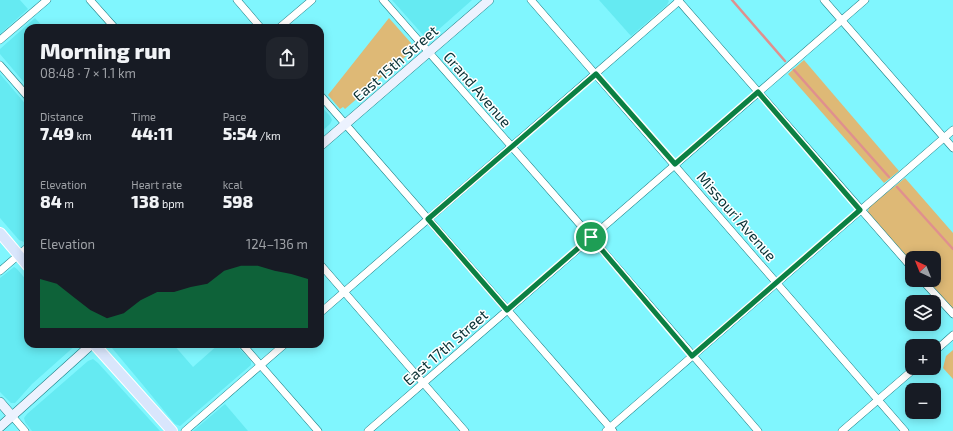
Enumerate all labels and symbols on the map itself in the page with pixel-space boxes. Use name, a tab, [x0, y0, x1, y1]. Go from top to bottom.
street label: East 15th Street	[349, 21, 441, 105]
street label: Grand Avenue	[440, 48, 516, 130]
street label: Missouri Avenue	[693, 168, 781, 264]
pin	[574, 220, 608, 254]
north arrow	[905, 251, 941, 287]
street label: East 17th Street	[399, 305, 491, 389]

